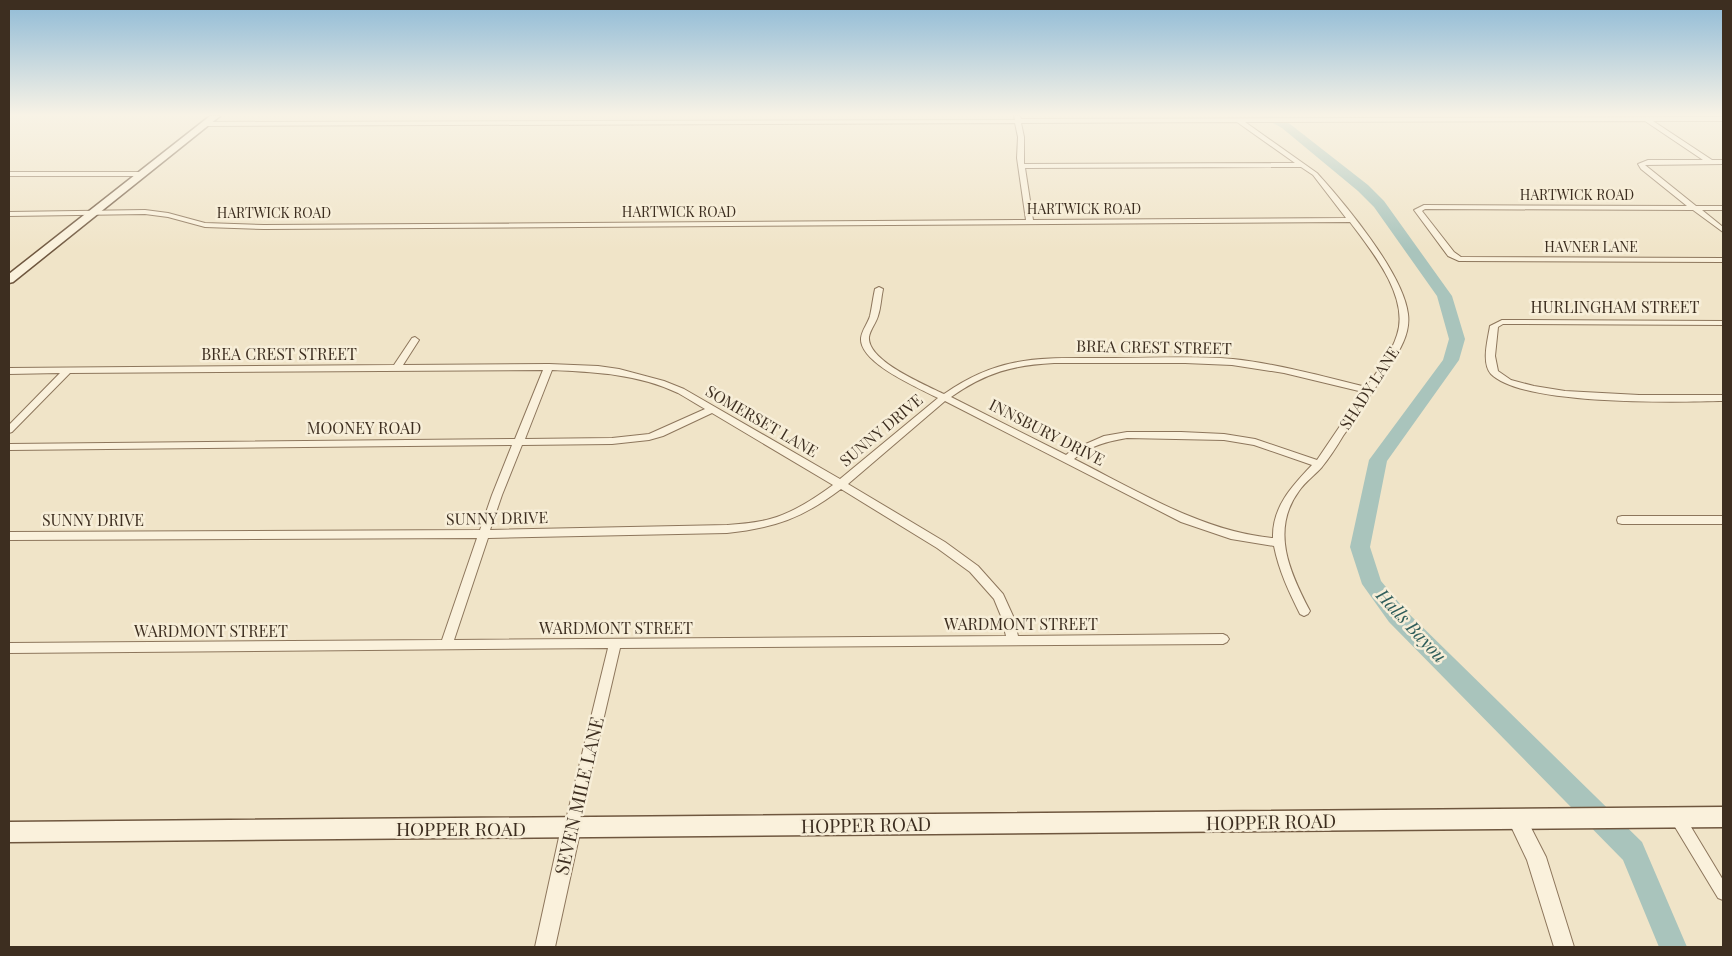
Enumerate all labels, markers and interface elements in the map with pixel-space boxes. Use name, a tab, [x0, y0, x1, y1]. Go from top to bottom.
street label: HARTWICK ROAD	[1520, 185, 1634, 204]
street label: HARTWICK ROAD	[1027, 199, 1141, 218]
street label: HARTWICK ROAD	[622, 202, 736, 221]
street label: HARTWICK ROAD	[217, 203, 331, 222]
street label: HAVNER LANE	[1544, 237, 1638, 256]
street label: HURLINGHAM STREET	[1531, 296, 1699, 317]
street label: BREA CREST STREET	[1076, 335, 1232, 358]
street label: SHADY LANE	[1334, 342, 1403, 433]
street label: BREA CREST STREET	[201, 343, 357, 364]
street label: SOMERSET LANE	[702, 380, 822, 461]
street label: SUNNY DRIVE	[835, 389, 927, 470]
street label: INNSBURY DRIVE	[986, 393, 1109, 470]
street label: MOONEY ROAD	[307, 417, 421, 438]
street label: SUNNY DRIVE	[446, 506, 548, 529]
street label: SUNNY DRIVE	[42, 509, 144, 530]
water label: Halls Bayou	[1371, 583, 1452, 667]
street label: WARDMONT STREET	[943, 613, 1098, 634]
street label: WARDMONT STREET	[538, 617, 693, 638]
street label: WARDMONT STREET	[133, 620, 288, 641]
street label: SEVEN MILE LANE	[547, 714, 609, 877]
street label: HOPPER ROAD	[1206, 807, 1336, 835]
street label: HOPPER ROAD	[801, 810, 931, 838]
street label: HOPPER ROAD	[396, 815, 526, 841]

